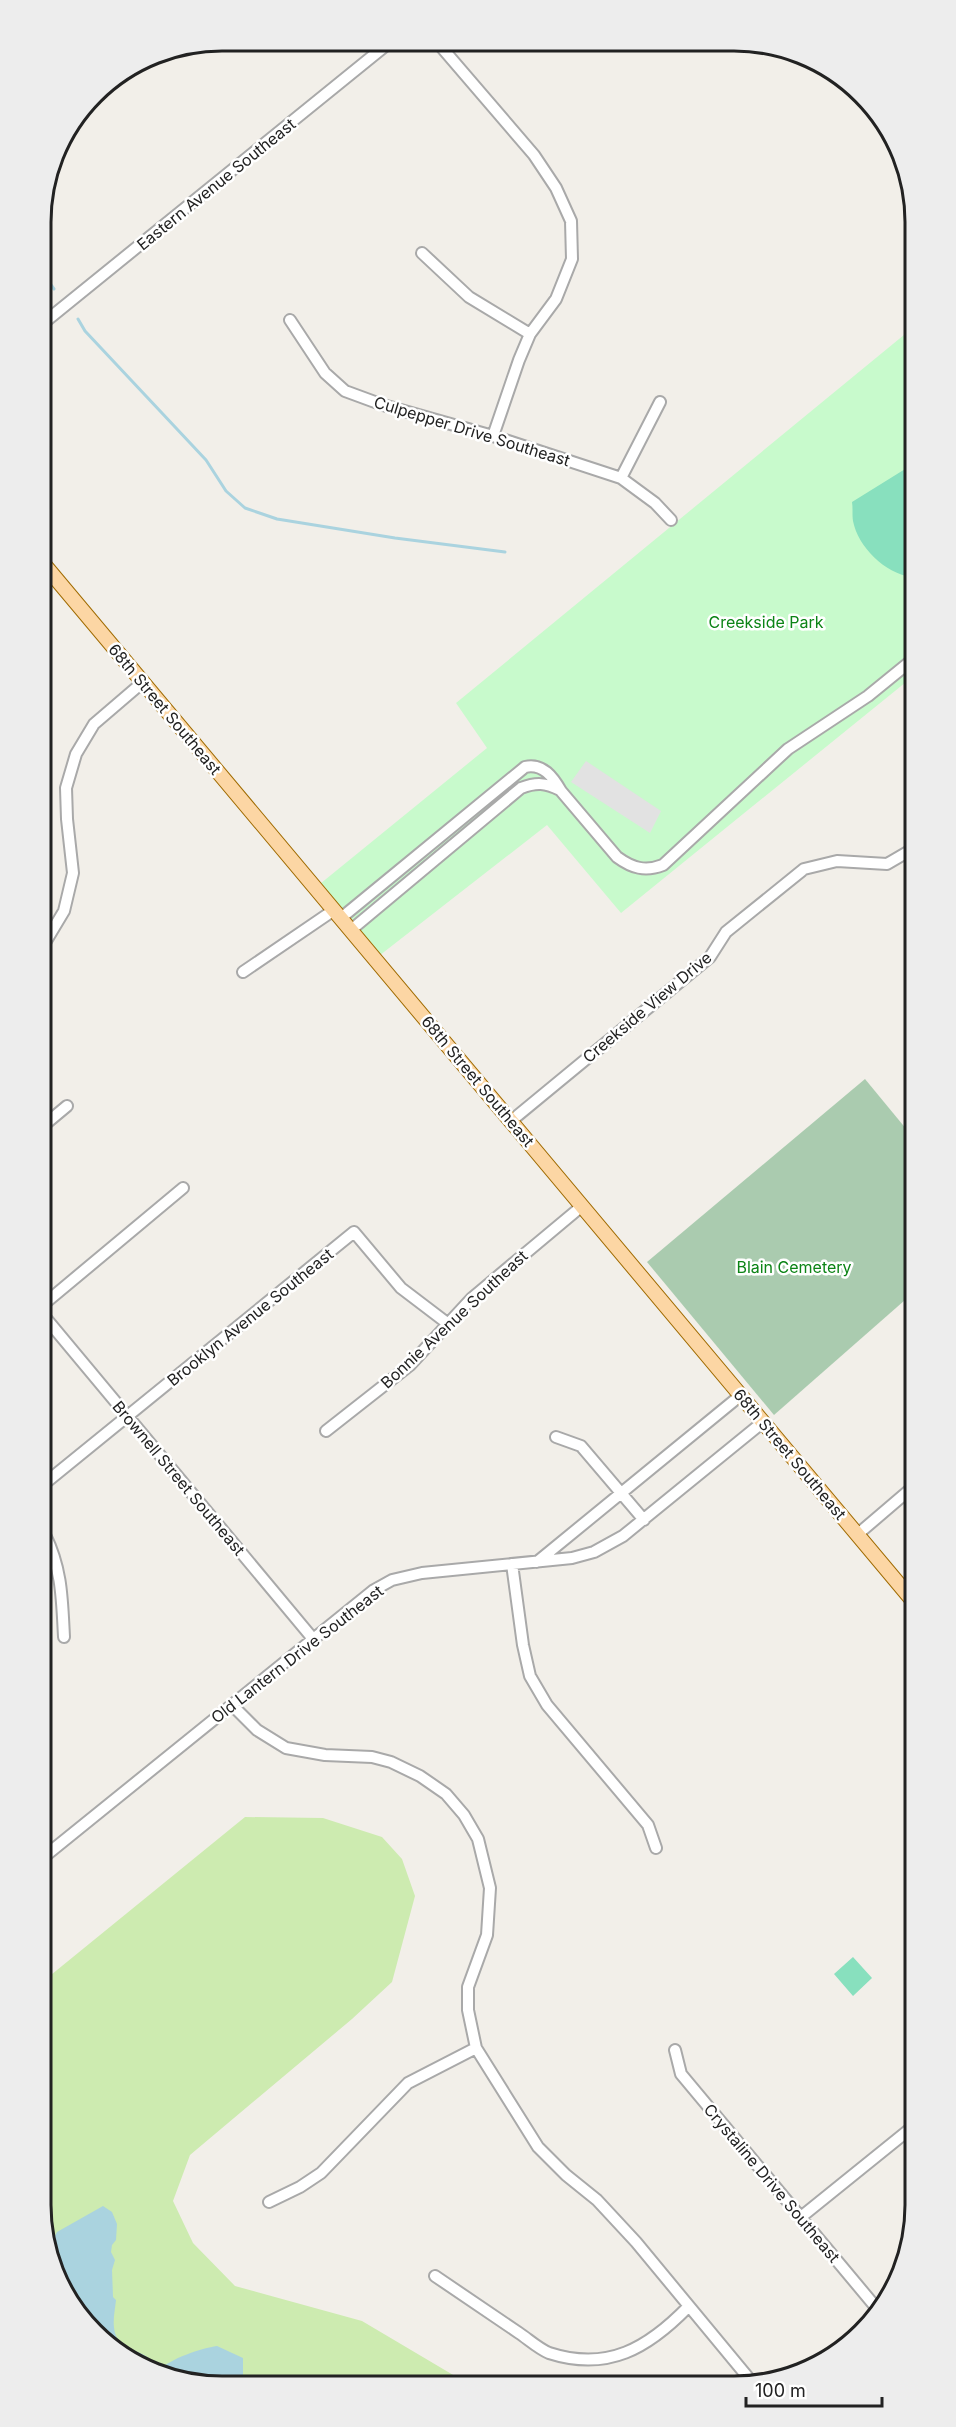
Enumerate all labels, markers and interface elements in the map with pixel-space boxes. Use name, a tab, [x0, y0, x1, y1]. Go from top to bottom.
street label: Eastern Avenue Southeast	[133, 114, 299, 254]
street label: Culpepper Drive Southeast	[372, 392, 572, 470]
park label: Creekside Park	[708, 612, 824, 632]
street label: 68th Street Southeast	[104, 639, 226, 779]
street label: Creekside View Drive	[578, 947, 716, 1067]
street label: 68th Street Southeast	[417, 1011, 539, 1151]
street label: Brooklyn Avenue Southeast	[163, 1244, 337, 1390]
street label: Bonnie Avenue Southeast	[376, 1246, 532, 1392]
park label: Blain Cemetery	[736, 1257, 852, 1277]
street label: 68th Street Southeast	[729, 1384, 851, 1524]
street label: Brownell Street Southeast	[109, 1397, 249, 1559]
street label: Old Lantern Drive Southeast	[207, 1581, 387, 1727]
street label: Crystaline Drive Southeast	[700, 2100, 844, 2266]
scale bar	[746, 2370, 882, 2408]
text: 100 m	[755, 2380, 806, 2401]

